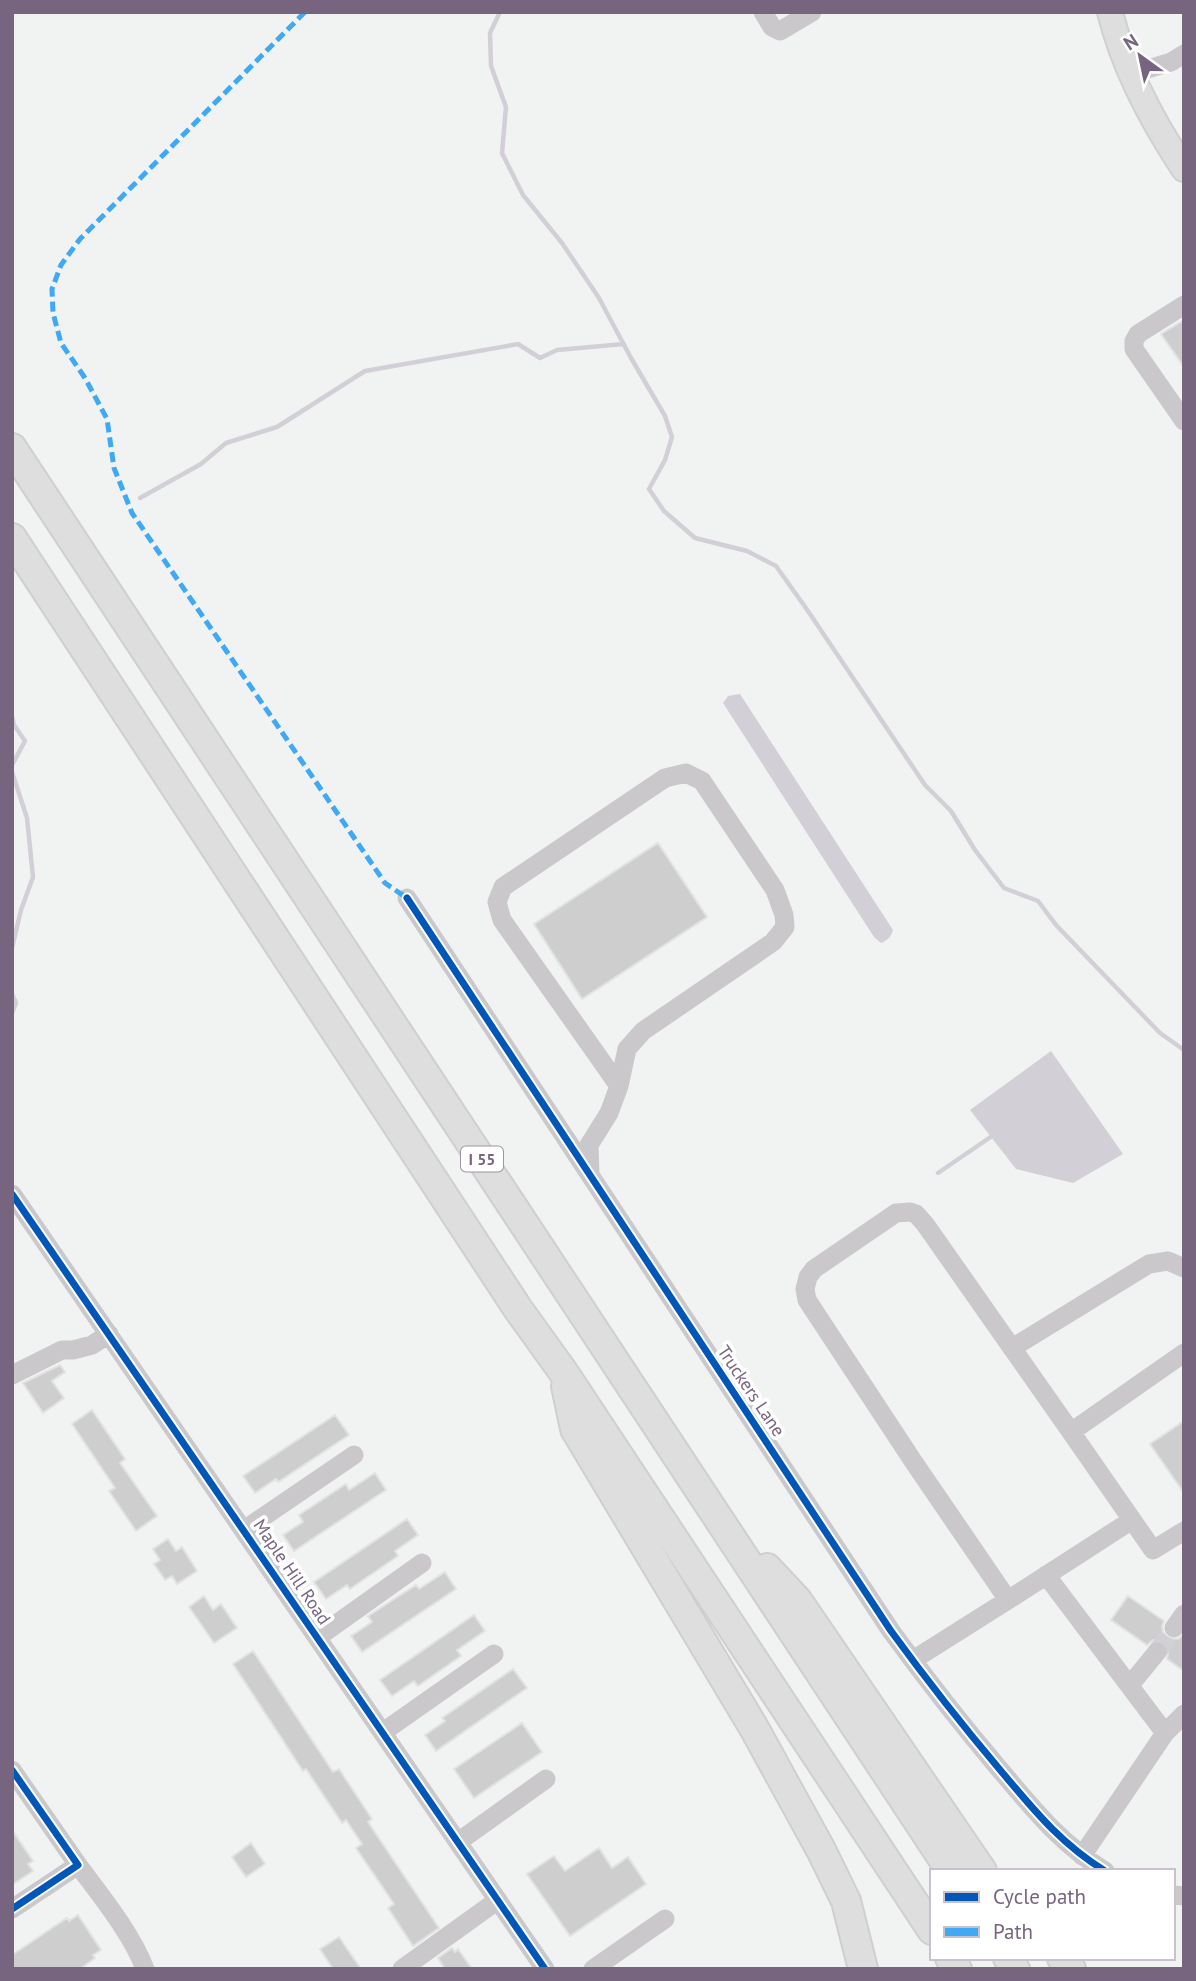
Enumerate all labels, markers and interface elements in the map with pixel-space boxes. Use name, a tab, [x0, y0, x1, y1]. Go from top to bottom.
north arrow	[1105, 21, 1175, 91]
text: N	[1119, 28, 1143, 55]
road number: I 55	[461, 1147, 503, 1172]
street label: Truckers Lane	[713, 1341, 790, 1441]
street label: Maple Hill Road	[249, 1515, 336, 1629]
legend	[930, 1869, 1175, 1960]
text: Cycle path	[993, 1883, 1086, 1910]
text: Path	[993, 1918, 1033, 1945]

